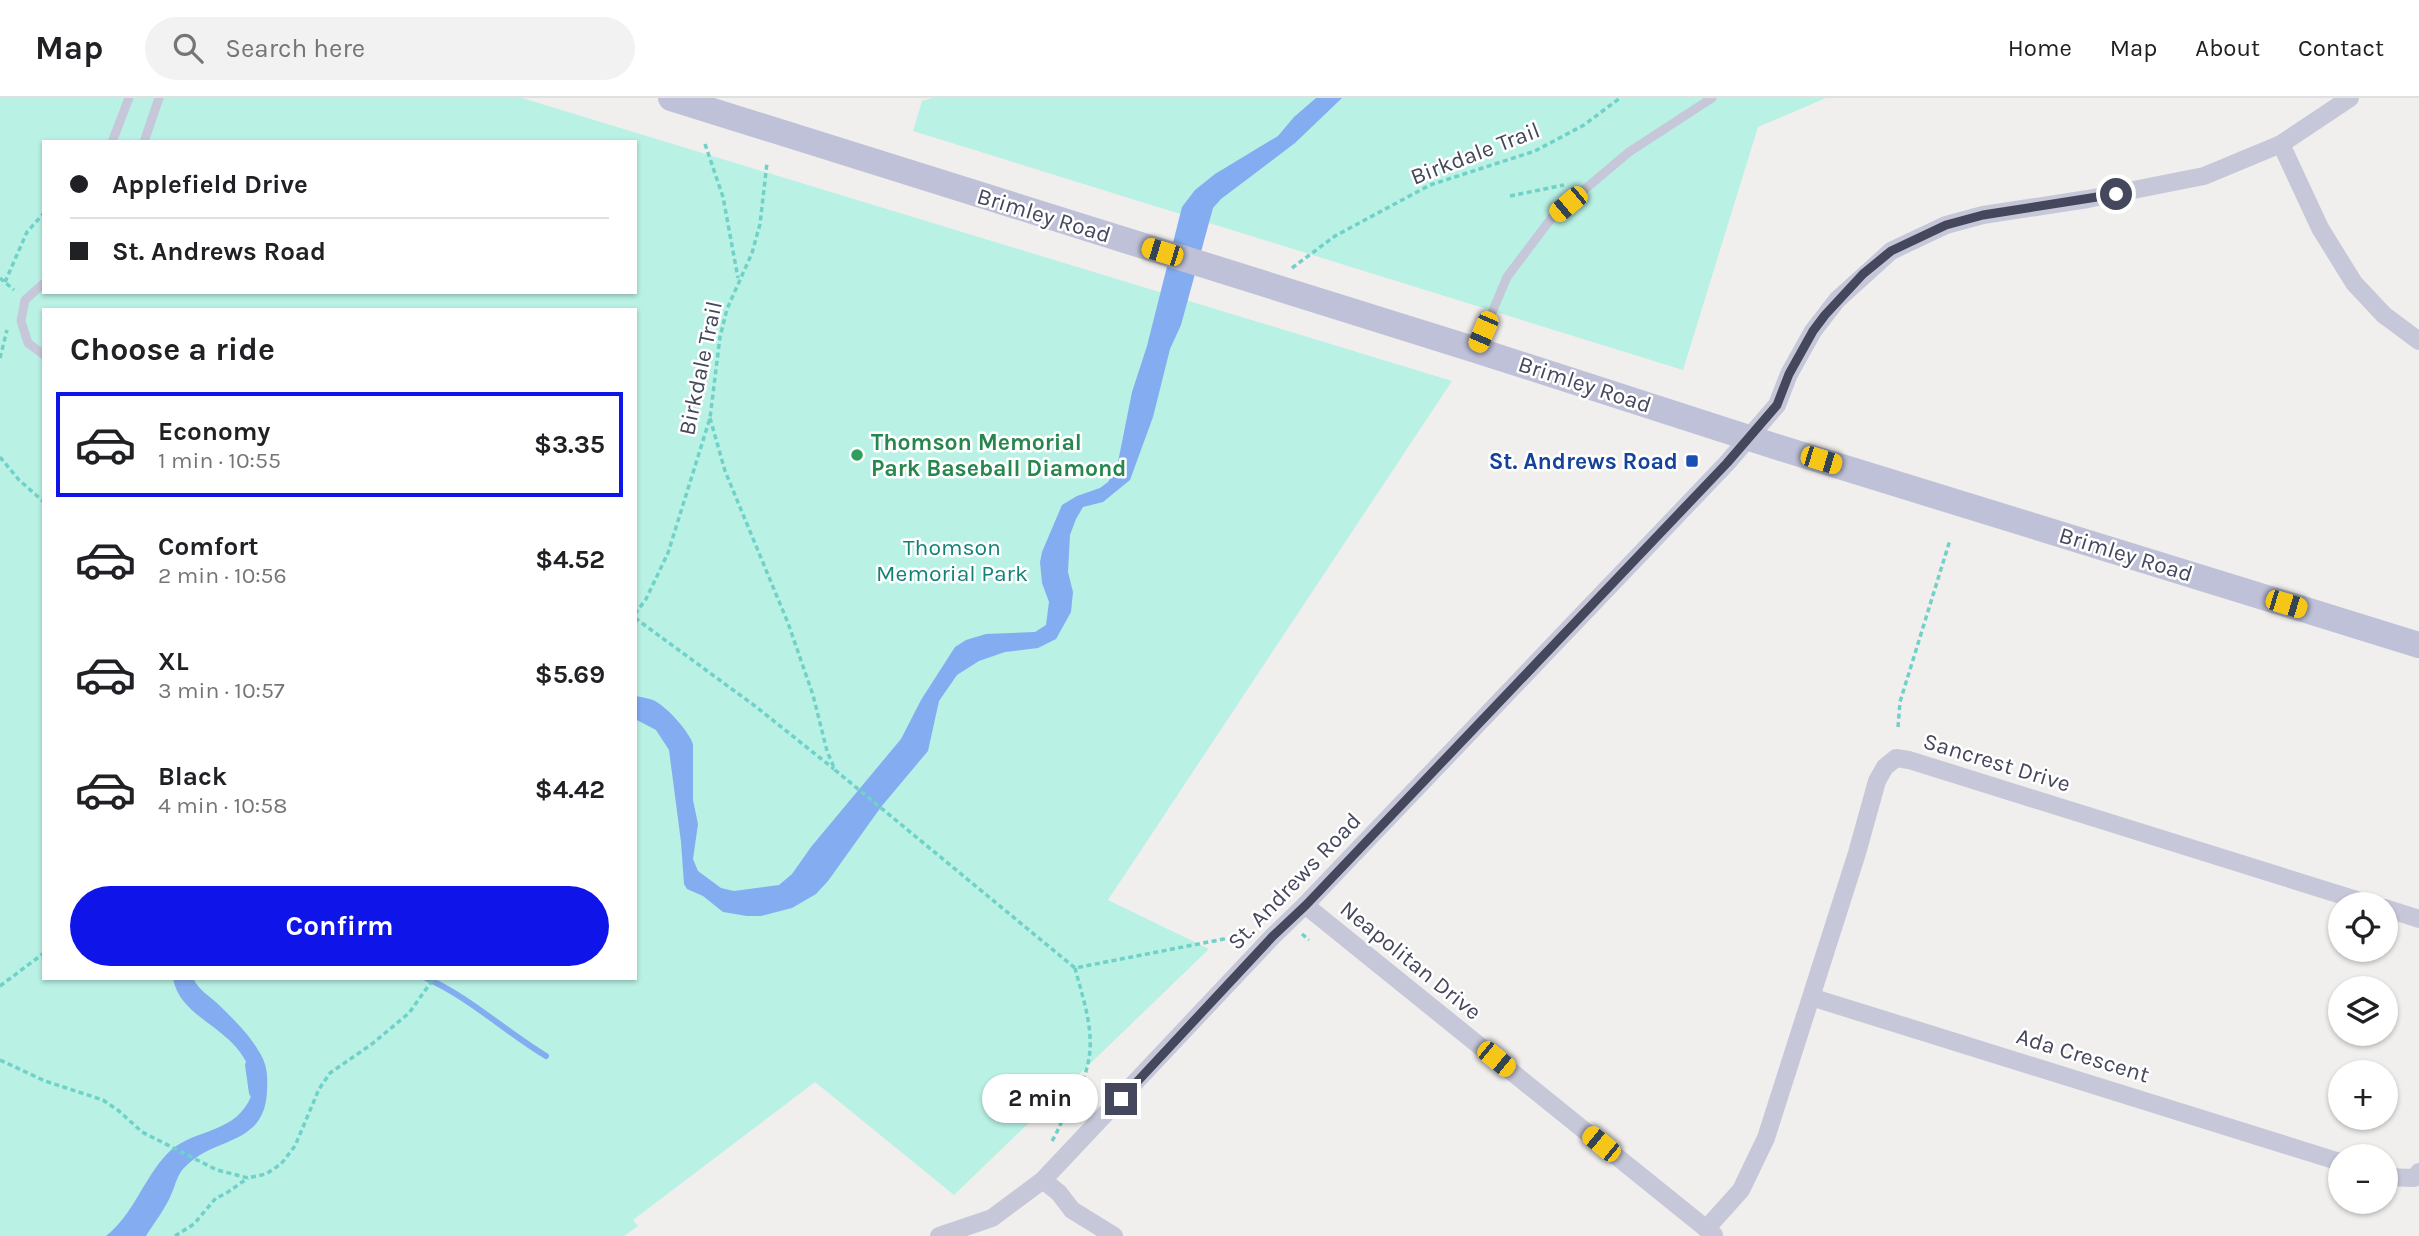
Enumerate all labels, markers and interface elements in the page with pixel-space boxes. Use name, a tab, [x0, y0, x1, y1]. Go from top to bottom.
search box	[145, 17, 635, 80]
text: Map	[35, 29, 103, 67]
icon: search	[169, 29, 207, 67]
text: Search here	[225, 33, 365, 64]
text: Home	[2008, 34, 2072, 62]
text: Map	[2110, 34, 2157, 62]
text: About	[2195, 34, 2260, 62]
text: Contact	[2298, 34, 2384, 62]
street label: Birkdale Trail	[1407, 116, 1544, 191]
text: Applefield Drive	[112, 169, 308, 200]
route start	[2100, 178, 2132, 210]
street label: Brimley Road	[974, 182, 1114, 249]
car	[1546, 182, 1591, 226]
text: St. Andrews Road	[112, 236, 326, 267]
car	[1139, 236, 1186, 268]
street label: Birkdale Trail	[673, 299, 728, 438]
car	[1466, 309, 1501, 355]
text: Choose a ride	[70, 331, 275, 368]
street label: Brimley Road	[1515, 350, 1655, 419]
icon: car	[74, 413, 137, 476]
text: Economy	[158, 416, 270, 447]
text: $3.35	[534, 429, 605, 460]
place label: Thomson Memorial Park Baseball Diamond	[871, 429, 1126, 482]
car	[1798, 444, 1845, 476]
text: 1 min · 10:55	[158, 447, 281, 474]
marker: Thomson Memorial Park Baseball Diamond	[849, 447, 865, 463]
place label: St. Andrews Road	[1489, 448, 1678, 475]
marker: St. Andrews Road	[1684, 453, 1700, 469]
street label: Brimley Road	[2056, 521, 2196, 588]
icon: car	[74, 528, 137, 591]
text: Comfort	[158, 531, 259, 562]
park label: Thomson Memorial Park	[876, 534, 1028, 587]
text: $4.52	[535, 544, 605, 575]
text: 2 min · 10:56	[158, 562, 287, 589]
car	[2263, 588, 2310, 620]
icon: car	[74, 643, 137, 706]
text: XL	[158, 646, 189, 677]
text: $5.69	[535, 659, 605, 690]
text: 3 min · 10:57	[158, 677, 285, 704]
street label: Sancrest Drive	[1920, 727, 2074, 798]
icon: car	[74, 758, 137, 821]
text: Black	[158, 761, 227, 792]
text: $4.42	[535, 774, 605, 805]
text: 4 min · 10:58	[158, 792, 287, 819]
street label: St. Andrews Road	[1222, 807, 1367, 956]
button: Confirm	[70, 886, 609, 966]
map controls	[2328, 892, 2398, 1214]
button: locate	[2328, 892, 2398, 962]
street label: Neapolitan Drive	[1335, 895, 1487, 1026]
button: layers	[2328, 976, 2398, 1046]
street label: Ada Crescent	[2013, 1022, 2153, 1089]
car	[1474, 1038, 1519, 1080]
button: +	[2328, 1060, 2398, 1130]
callout: 2 min	[981, 1074, 1096, 1124]
route end	[1105, 1083, 1137, 1115]
text: 2 min	[1008, 1085, 1072, 1112]
car	[1579, 1123, 1624, 1165]
button: −	[2328, 1144, 2398, 1214]

